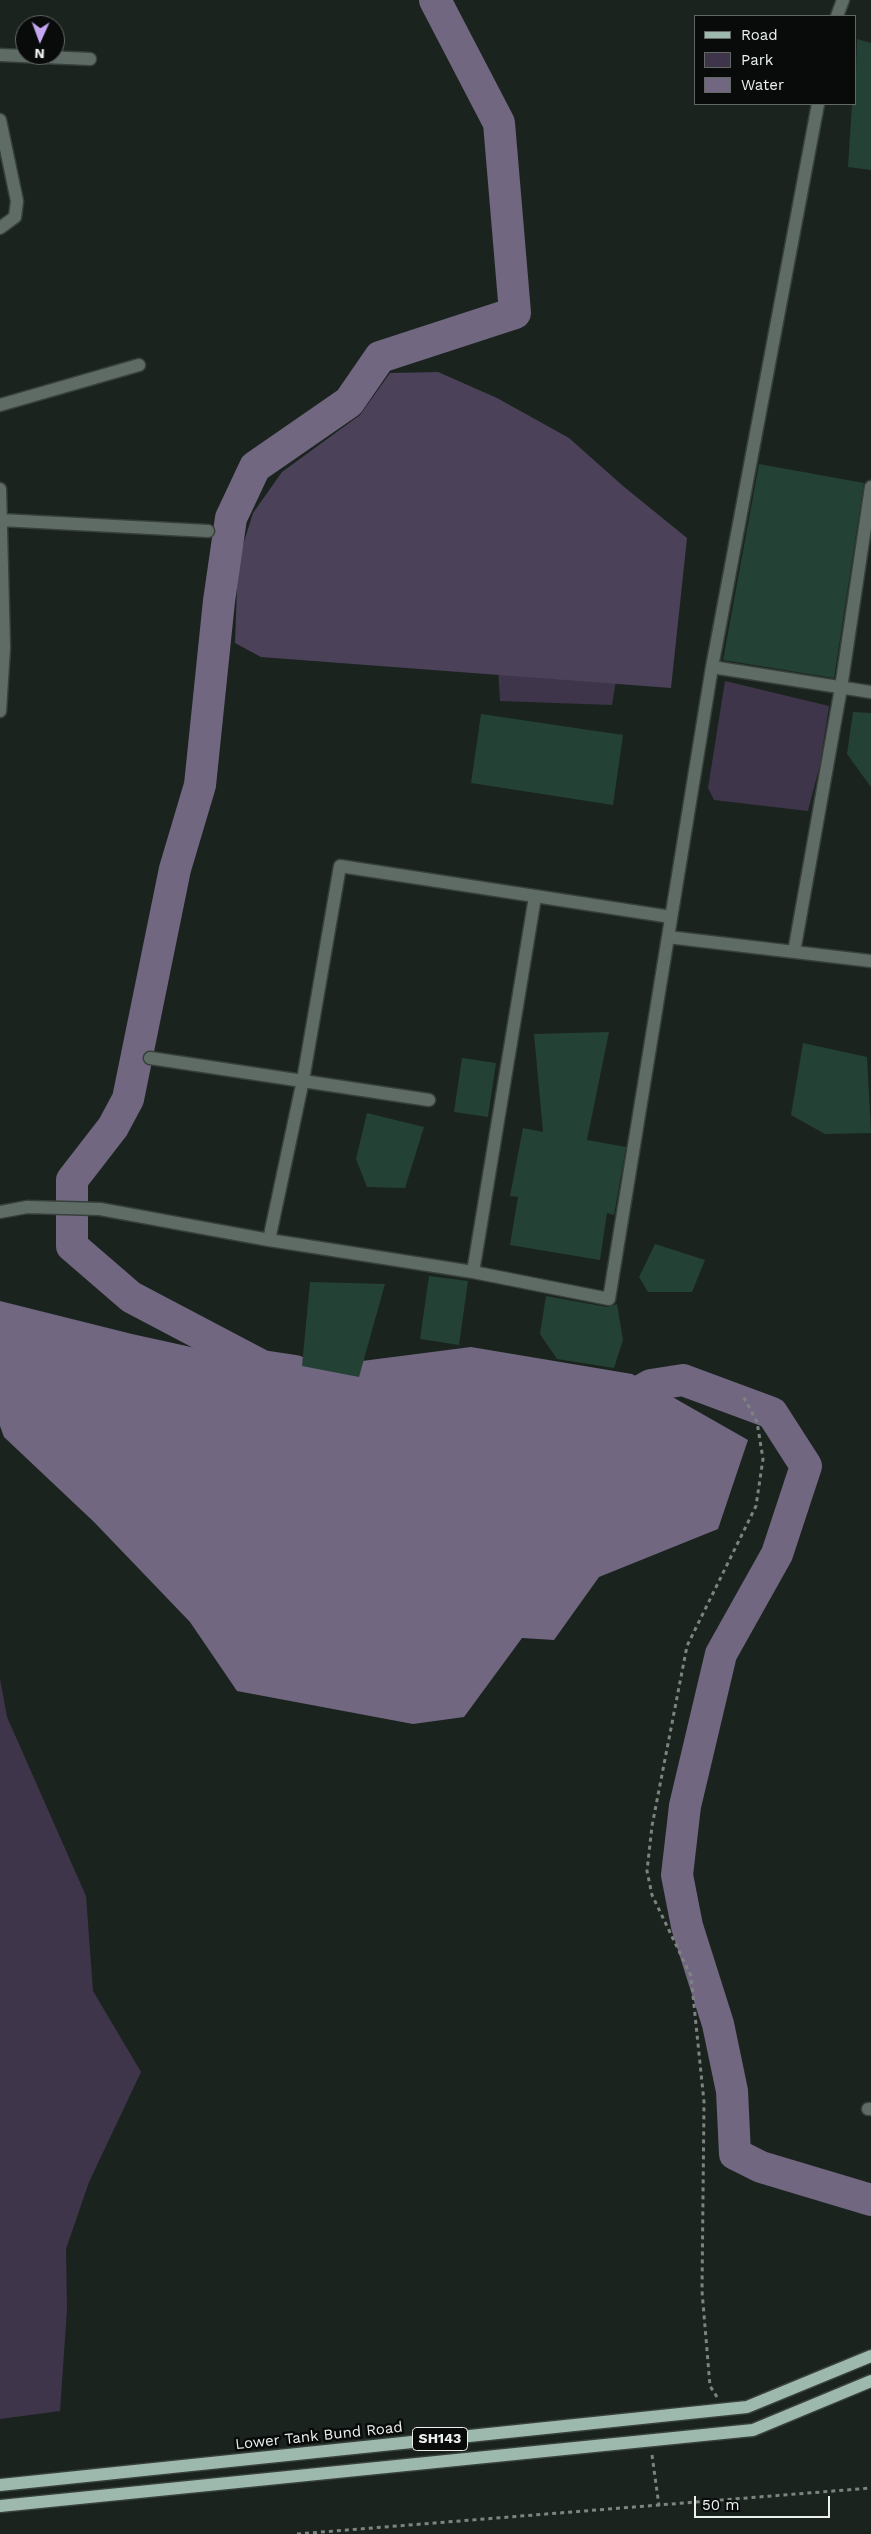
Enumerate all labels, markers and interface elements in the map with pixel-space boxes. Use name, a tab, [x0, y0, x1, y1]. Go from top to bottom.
north arrow	[15, 15, 65, 65]
legend	[694, 15, 856, 105]
text: Road	[741, 26, 778, 44]
text: N	[34, 46, 45, 62]
text: Park	[741, 51, 773, 69]
text: Water	[741, 76, 784, 94]
street label: Lower Tank Bund Road	[234, 2418, 404, 2454]
road number: SH143	[412, 2428, 468, 2450]
scale bar	[696, 2486, 832, 2518]
text: 50 m	[702, 2496, 739, 2514]

